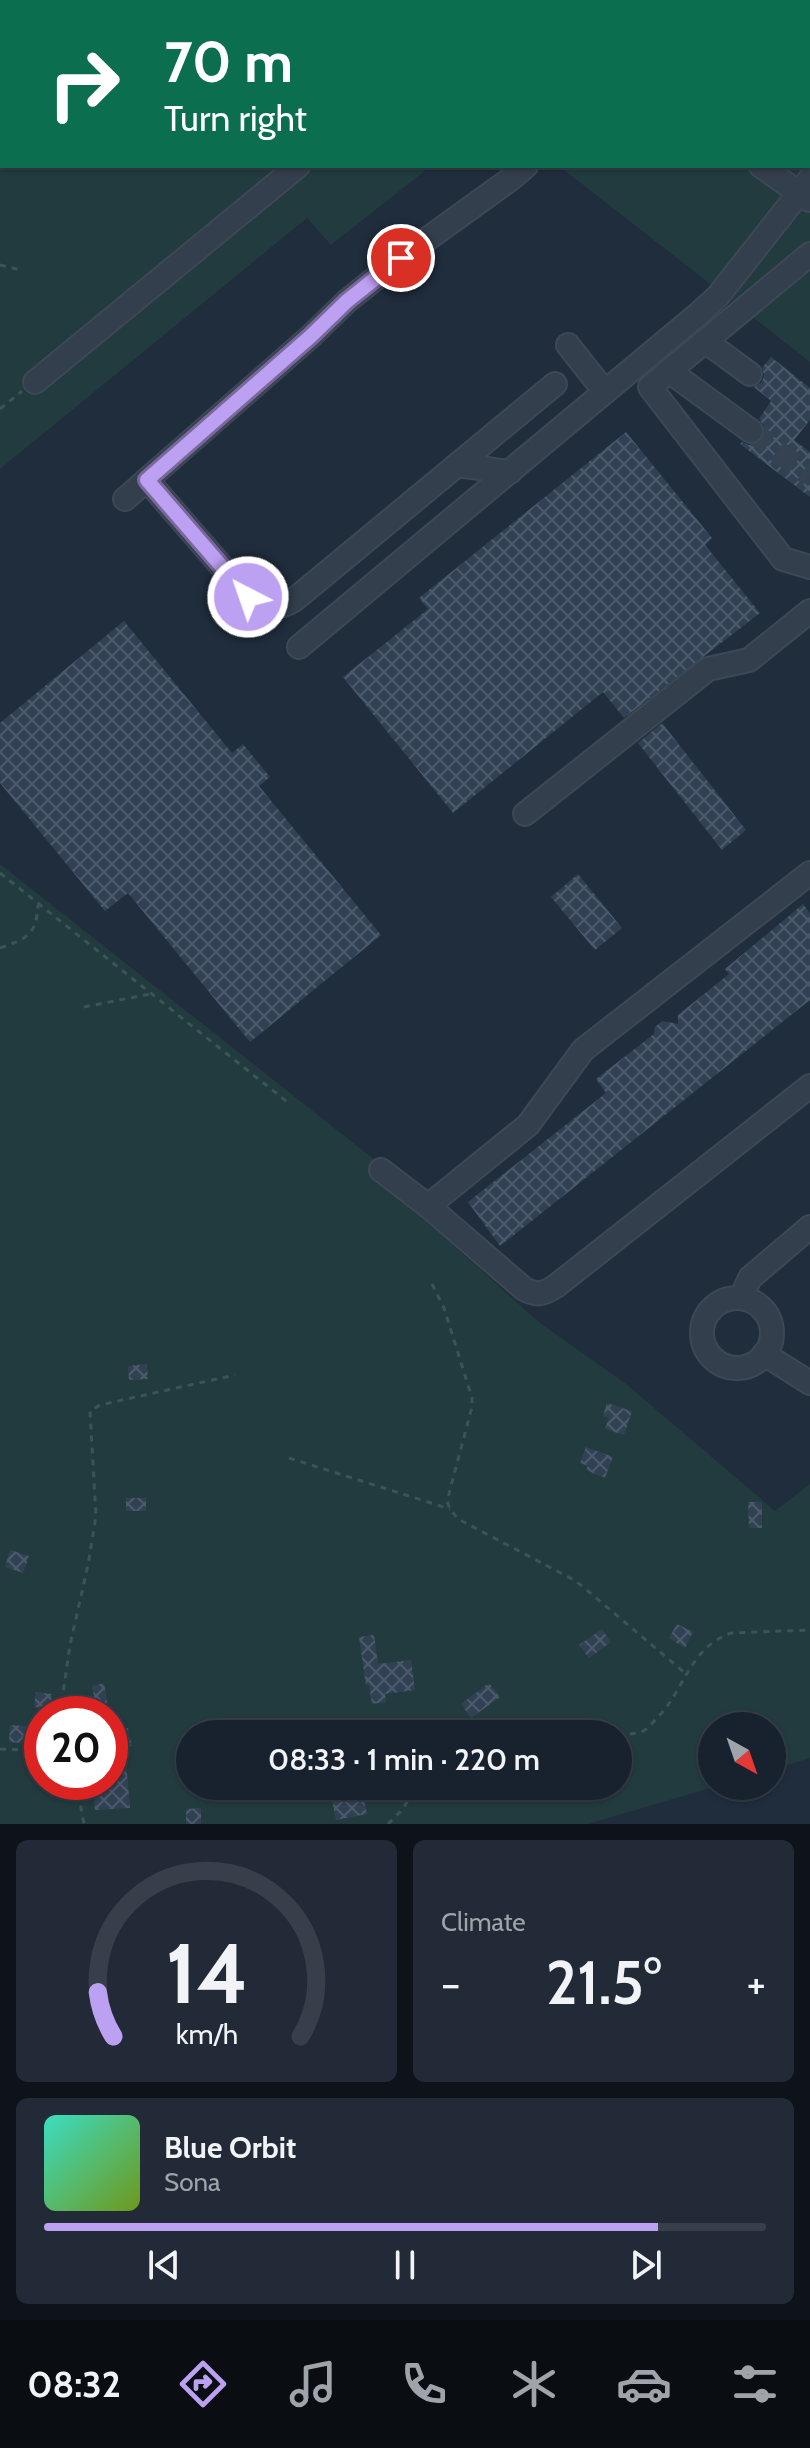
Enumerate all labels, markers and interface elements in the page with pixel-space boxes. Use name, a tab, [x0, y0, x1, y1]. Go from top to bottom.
text: 70 m	[164, 28, 293, 96]
icon: right	[32, 32, 136, 136]
text: Turn right	[164, 96, 307, 140]
pin	[367, 224, 435, 292]
icon: arrive	[379, 236, 423, 280]
position arrow	[206, 555, 290, 639]
speed limit sign: 20	[24, 1696, 128, 1800]
north arrow	[698, 1712, 786, 1800]
map controls	[698, 1712, 786, 1800]
text: 08:33 · 1 min · 220 m	[268, 1741, 540, 1778]
text: Climate	[441, 1906, 526, 1938]
text: 14	[165, 1923, 248, 2024]
text: 21.5°	[546, 1946, 661, 2019]
text: −	[441, 1957, 460, 2010]
text: +	[747, 1957, 766, 2010]
text: km/h	[175, 2016, 238, 2051]
text: Blue Orbit	[164, 2129, 296, 2166]
text: Sona	[164, 2166, 221, 2198]
icon: previous	[142, 2243, 186, 2287]
icon: pause	[383, 2243, 427, 2287]
icon: next	[624, 2243, 668, 2287]
icon: directions	[175, 2356, 231, 2412]
icon: music	[285, 2356, 341, 2412]
icon: phone	[396, 2356, 452, 2412]
icon: climate	[506, 2356, 562, 2412]
icon: car	[616, 2356, 672, 2412]
icon: filters	[727, 2356, 783, 2412]
text: 08:32	[27, 2362, 121, 2406]

